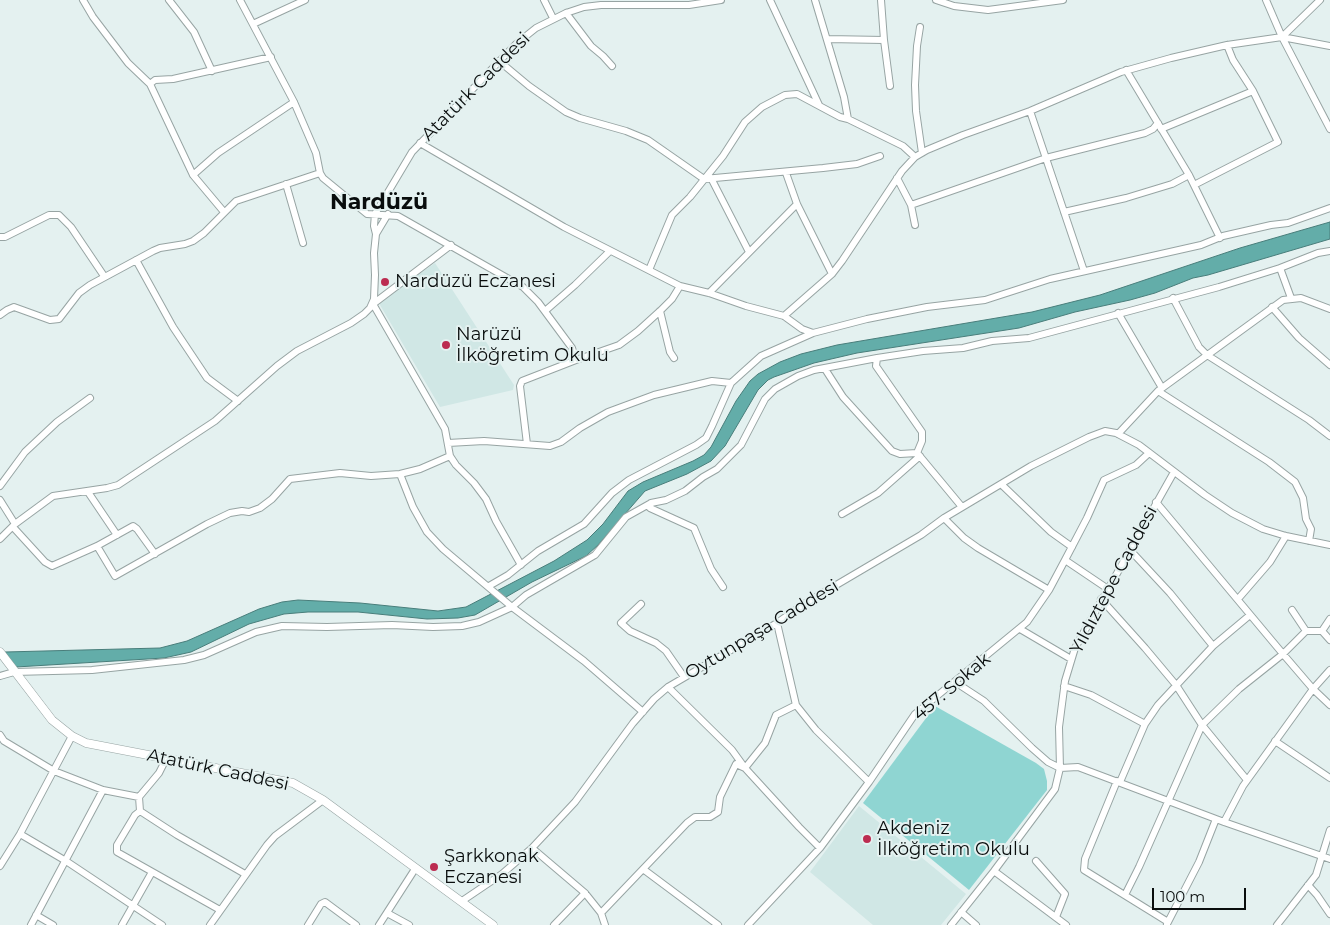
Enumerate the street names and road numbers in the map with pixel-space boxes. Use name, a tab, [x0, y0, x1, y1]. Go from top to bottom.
street label: Atatürk Caddesi	[417, 28, 535, 146]
street label: Yıldıztepe Caddesi	[1066, 502, 1162, 658]
street label: Oytunpaşa Caddesi	[681, 576, 843, 684]
street label: 457. Sokak	[909, 648, 995, 726]
street label: Atatürk Caddesi	[145, 744, 291, 796]

